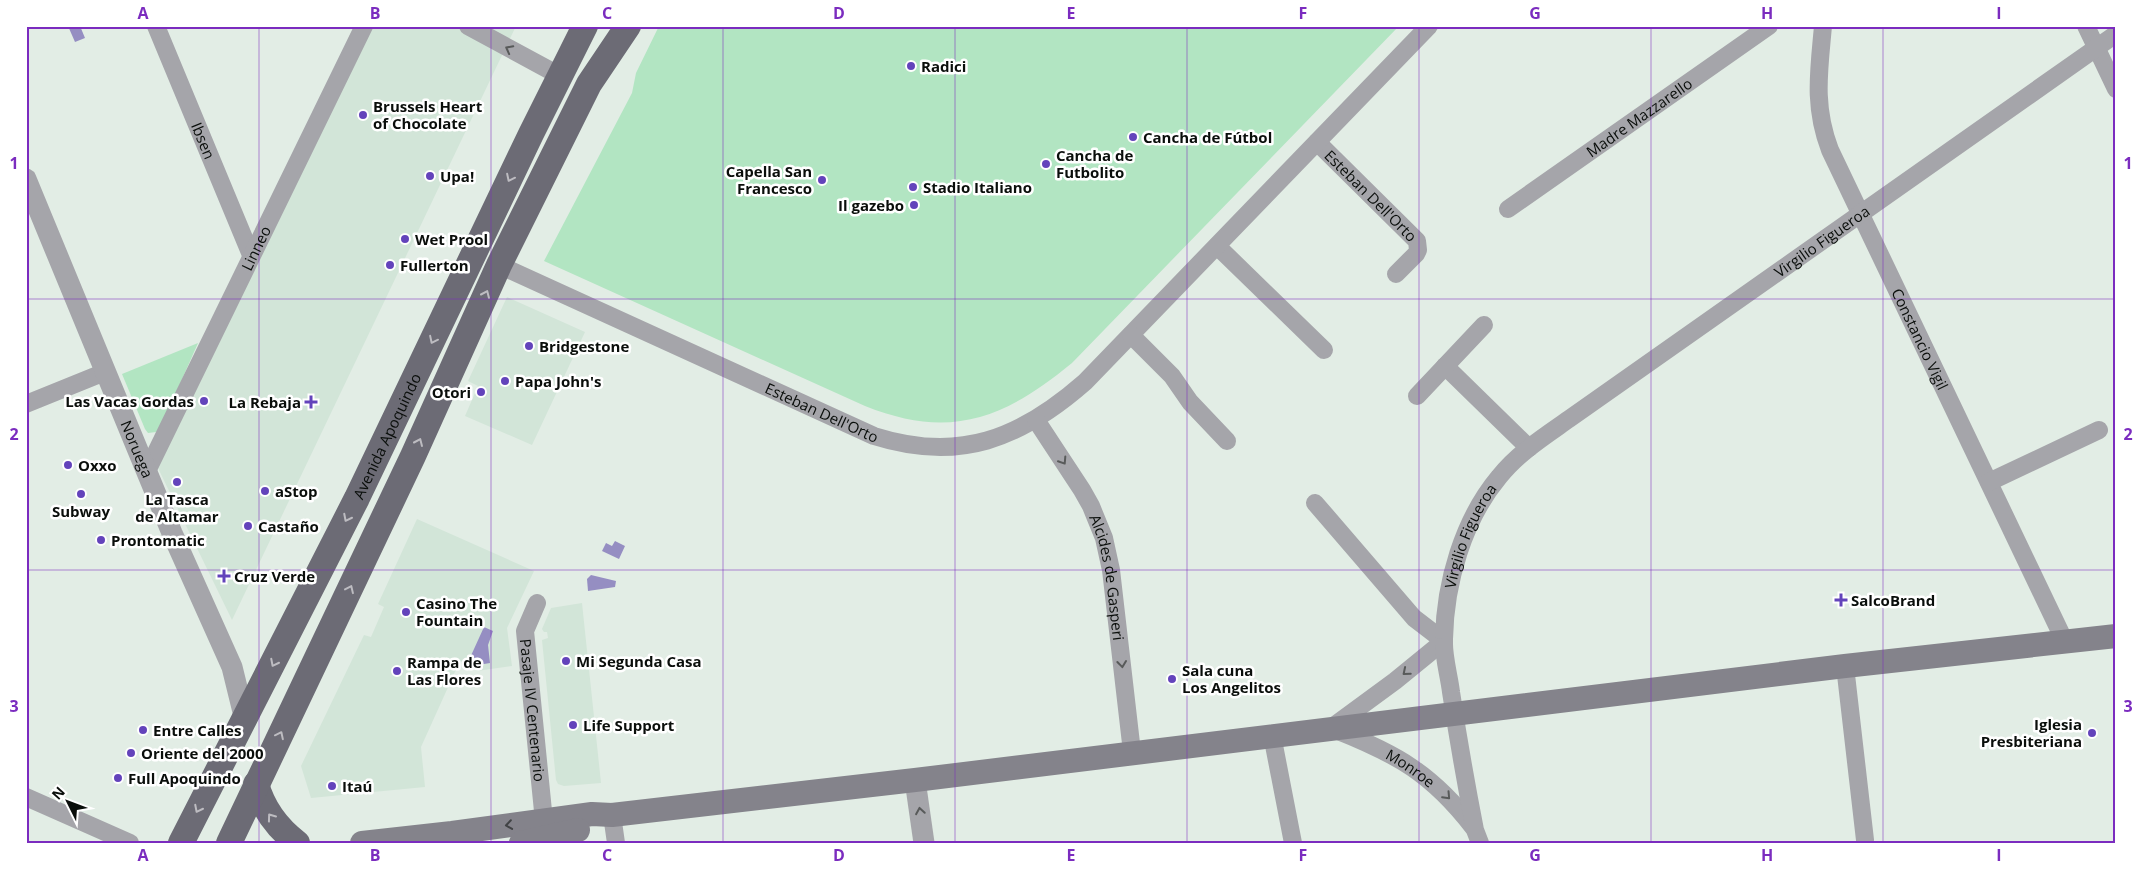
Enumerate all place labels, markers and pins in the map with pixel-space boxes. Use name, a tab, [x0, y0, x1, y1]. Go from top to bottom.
place label: Radici	[921, 56, 966, 76]
marker: Radici	[905, 60, 917, 72]
place label: Brussels Heart of Chocolate	[373, 96, 483, 133]
marker: Brussels Heart of Chocolate	[357, 109, 369, 121]
place label: Cancha de Fútbol	[1143, 127, 1272, 147]
marker: Cancha de Fútbol	[1127, 131, 1139, 143]
place label: Cancha de Futbolito	[1056, 145, 1133, 182]
marker: Cancha de Futbolito	[1040, 158, 1052, 170]
place label: Capella San Francesco	[726, 161, 812, 198]
place label: Upa!	[440, 166, 474, 186]
marker: Upa!	[424, 170, 436, 182]
marker: Capella San Francesco	[816, 174, 828, 186]
place label: Stadio Italiano	[923, 177, 1032, 197]
marker: Stadio Italiano	[907, 181, 919, 193]
place label: Il gazebo	[838, 195, 904, 215]
marker: Il gazebo	[908, 199, 920, 211]
place label: Wet Prool	[415, 229, 488, 249]
marker: Wet Prool	[399, 233, 411, 245]
place label: Fullerton	[400, 255, 469, 275]
marker: Fullerton	[384, 259, 396, 271]
place label: Bridgestone	[539, 336, 629, 356]
marker: Bridgestone	[523, 340, 535, 352]
place label: Papa John's	[515, 371, 601, 391]
marker: Papa John's	[499, 375, 511, 387]
place label: Otori	[432, 382, 471, 402]
marker: Otori	[475, 386, 487, 398]
place label: Las Vacas Gordas	[65, 391, 194, 411]
place label: La Rebaja	[229, 392, 301, 412]
marker: Las Vacas Gordas	[198, 395, 210, 407]
marker: La Rebaja	[305, 396, 317, 408]
place label: Oxxo	[78, 455, 117, 475]
marker: Oxxo	[62, 459, 74, 471]
marker: La Tasca de Altamar	[171, 476, 183, 488]
place label: aStop	[275, 481, 318, 501]
marker: aStop	[259, 485, 271, 497]
marker: Subway	[75, 488, 87, 500]
place label: La Tasca de Altamar	[135, 489, 219, 526]
place label: Subway	[52, 501, 110, 521]
place label: Castaño	[258, 516, 319, 536]
marker: Castaño	[242, 520, 254, 532]
place label: Prontomatic	[111, 530, 205, 550]
marker: Prontomatic	[95, 534, 107, 546]
place label: Cruz Verde	[234, 566, 315, 586]
marker: Cruz Verde	[218, 570, 230, 582]
place label: SalcoBrand	[1851, 590, 1935, 610]
place label: Casino The Fountain	[416, 593, 497, 630]
marker: SalcoBrand	[1835, 594, 1847, 606]
marker: Casino The Fountain	[400, 606, 412, 618]
place label: Mi Segunda Casa	[576, 651, 702, 671]
place label: Rampa de Las Flores	[407, 652, 482, 689]
marker: Mi Segunda Casa	[560, 655, 572, 667]
place label: Sala cuna Los Angelitos	[1182, 660, 1281, 697]
marker: Rampa de Las Flores	[391, 665, 403, 677]
marker: Sala cuna Los Angelitos	[1166, 673, 1178, 685]
place label: Iglesia Presbiteriana	[1981, 714, 2082, 751]
place label: Life Support	[583, 715, 675, 735]
marker: Life Support	[567, 719, 579, 731]
place label: Entre Calles	[153, 720, 241, 740]
marker: Entre Calles	[137, 724, 149, 736]
marker: Iglesia Presbiteriana	[2086, 727, 2098, 739]
place label: Oriente del 2000	[141, 743, 264, 763]
marker: Oriente del 2000	[125, 747, 137, 759]
place label: Full Apoquindo	[128, 768, 241, 788]
marker: Full Apoquindo	[112, 772, 124, 784]
place label: Itaú	[342, 776, 372, 796]
marker: Itaú	[326, 780, 338, 792]

